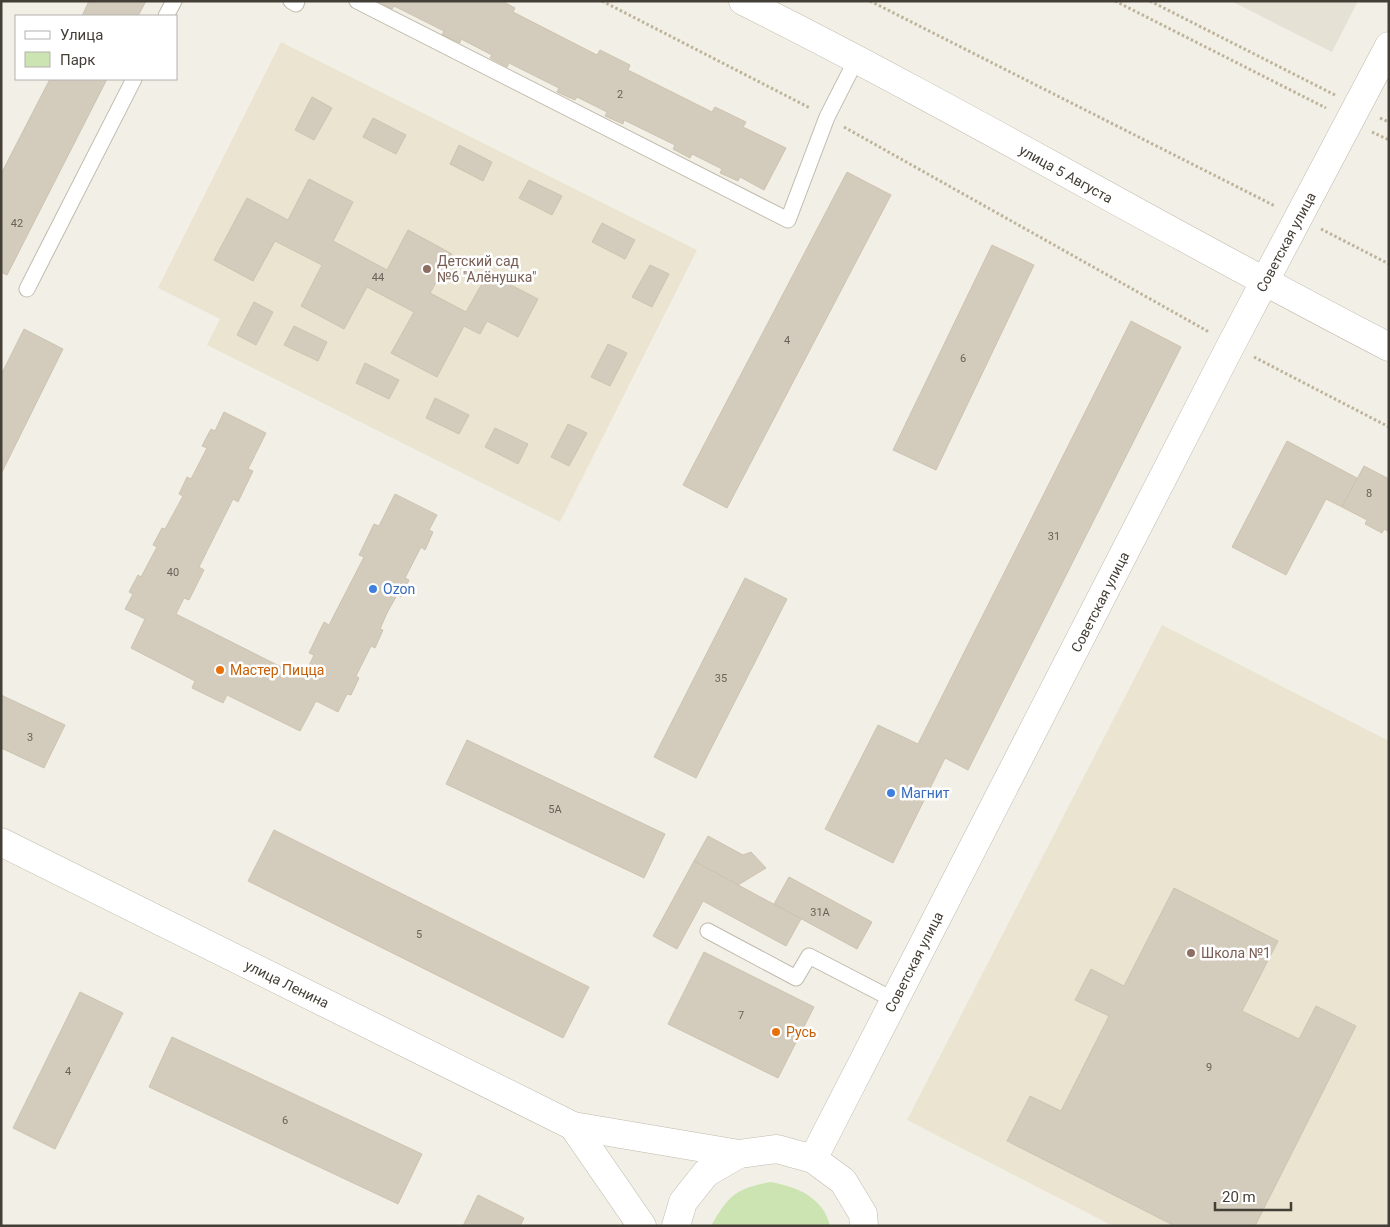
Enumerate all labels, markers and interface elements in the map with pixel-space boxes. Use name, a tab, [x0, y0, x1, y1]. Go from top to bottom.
legend	[15, 15, 178, 80]
text: Улица	[60, 26, 103, 44]
text: Парк	[60, 51, 95, 69]
house number: 2	[617, 88, 623, 101]
street label: улица 5 Августа	[1016, 142, 1116, 206]
street label: Советская улица	[1253, 189, 1319, 295]
house number: 42	[11, 217, 23, 230]
place label: Детский сад №6 "Алёнушка"	[437, 253, 536, 285]
marker: Детский сад №6 "Алёнушка"	[421, 263, 433, 275]
house number: 44	[372, 271, 384, 284]
house number: 4	[784, 334, 790, 347]
house number: 6	[960, 352, 966, 365]
house number: 8	[1366, 487, 1372, 500]
house number: 31	[1048, 530, 1060, 543]
street label: Советская улица	[1068, 549, 1132, 655]
house number: 40	[167, 566, 179, 579]
place label: Ozon	[383, 581, 415, 597]
marker: Ozon	[367, 583, 379, 595]
place label: Мастер Пицца	[230, 662, 324, 678]
marker: Мастер Пицца	[214, 664, 226, 676]
house number: 35	[715, 672, 727, 685]
house number: 3	[27, 731, 33, 744]
place label: Магнит	[901, 785, 950, 801]
marker: Магнит	[885, 787, 897, 799]
house number: 5А	[548, 803, 563, 816]
house number: 31А	[810, 906, 831, 919]
street label: Советская улица	[882, 909, 946, 1015]
house number: 5	[416, 928, 422, 941]
place label: Школа №1	[1201, 945, 1271, 961]
marker: Школа №1	[1185, 947, 1197, 959]
street label: улица Ленина	[243, 957, 331, 1011]
house number: 7	[738, 1009, 744, 1022]
place label: Русь	[786, 1024, 816, 1040]
marker: Русь	[770, 1026, 782, 1038]
house number: 9	[1206, 1061, 1212, 1074]
house number: 4	[65, 1065, 71, 1078]
house number: 6	[282, 1114, 288, 1127]
scale bar	[1215, 1180, 1291, 1212]
text: 20 m	[1222, 1188, 1256, 1206]

